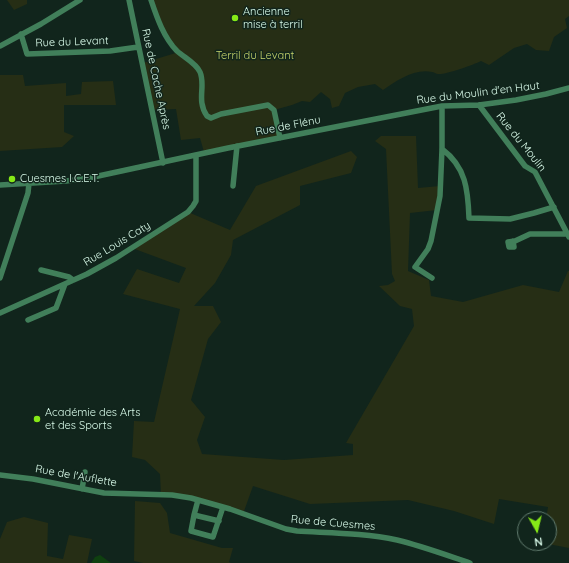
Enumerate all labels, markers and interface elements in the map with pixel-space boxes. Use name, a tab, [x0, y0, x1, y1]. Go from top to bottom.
place label: Ancienne mise à terril	[243, 5, 303, 31]
marker: Ancienne mise à terril	[230, 13, 240, 23]
street label: Rue de Cache Après	[139, 27, 173, 131]
street label: Rue du Levant	[35, 34, 109, 50]
park label: Terril du Levant	[216, 49, 294, 63]
street label: Rue du Moulin d'en Haut	[416, 79, 540, 107]
street label: Rue du Moulin	[493, 110, 549, 174]
street label: Rue de Flénu	[254, 113, 322, 139]
place label: Cuesmes I.C.E.T.	[20, 172, 99, 186]
marker: Cuesmes I.C.E.T.	[7, 174, 17, 184]
street label: Rue Louis Caty	[81, 219, 153, 269]
place label: Académie des Arts et des Sports	[45, 406, 140, 432]
marker: Académie des Arts et des Sports	[32, 414, 42, 424]
street label: Rue de l'Auflette	[34, 462, 118, 490]
north arrow	[517, 511, 557, 551]
street label: Rue de Cuesmes	[290, 513, 376, 533]
text: N	[534, 534, 544, 549]

